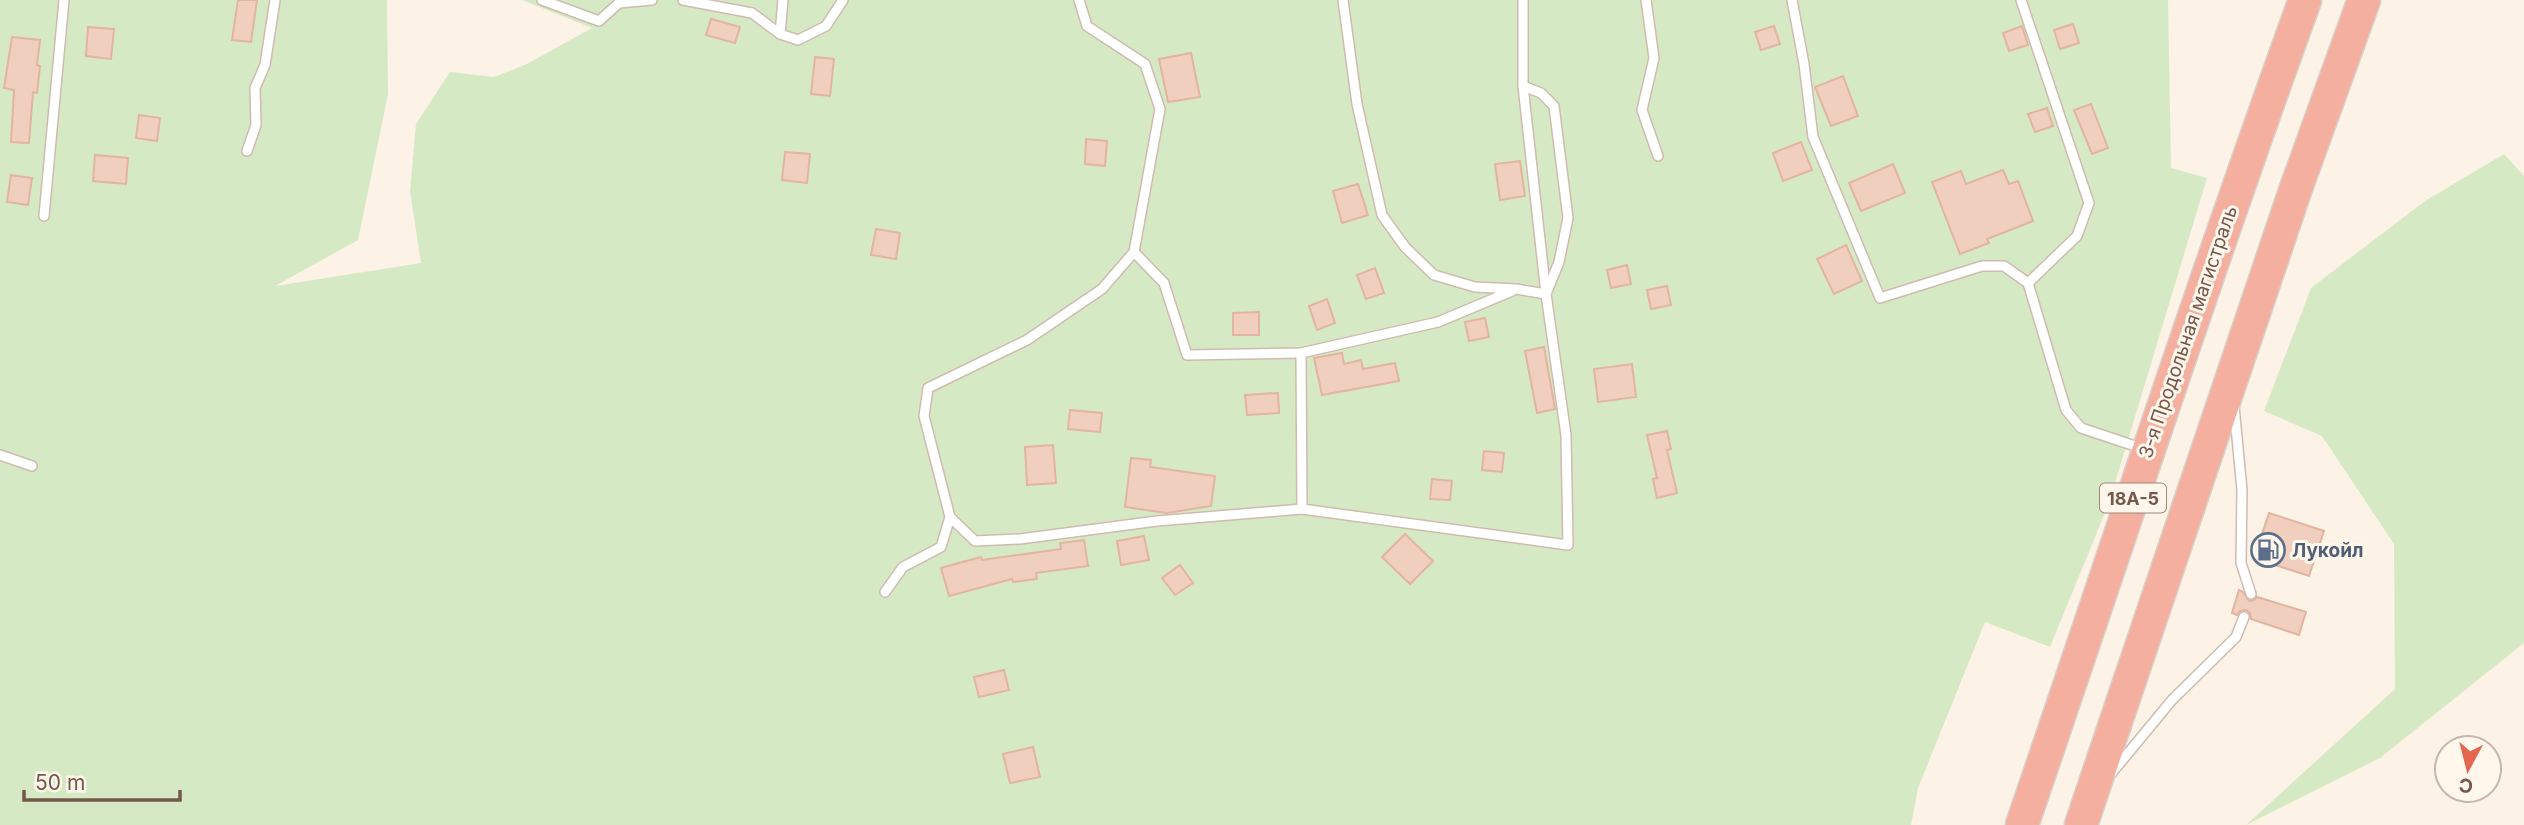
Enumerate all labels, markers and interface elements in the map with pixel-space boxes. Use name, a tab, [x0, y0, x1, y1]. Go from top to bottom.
street label: 3-я Продольная магистраль	[2134, 203, 2242, 461]
road number: 18А-5	[2100, 484, 2166, 512]
fuel station icon: Лукойл	[2249, 531, 2287, 569]
place label: Лукойл	[2292, 539, 2363, 562]
north arrow	[2433, 734, 2503, 804]
scale bar	[24, 758, 180, 802]
text: 50 m	[35, 770, 85, 795]
text: С	[2458, 773, 2474, 798]

